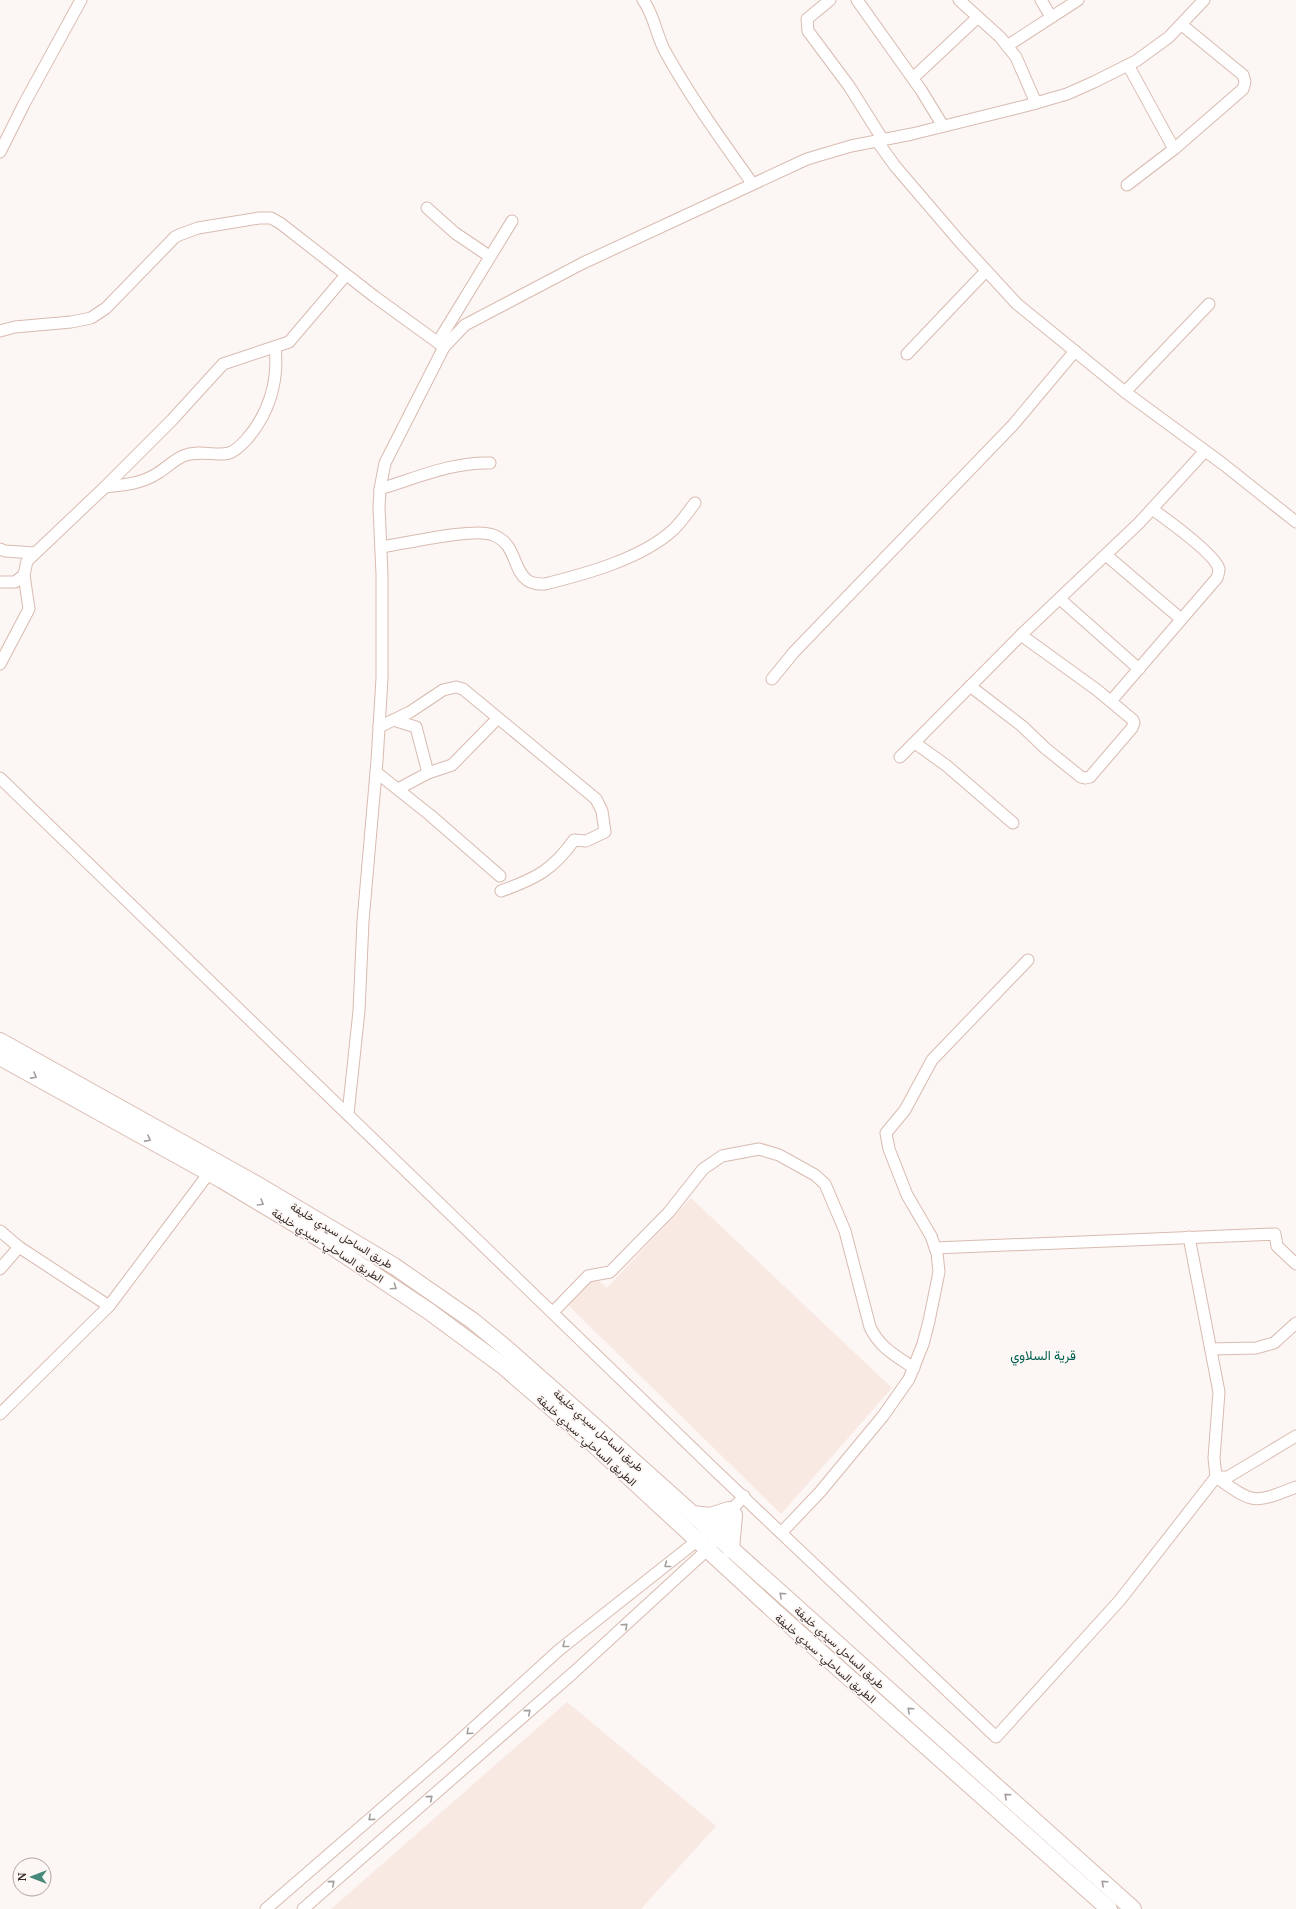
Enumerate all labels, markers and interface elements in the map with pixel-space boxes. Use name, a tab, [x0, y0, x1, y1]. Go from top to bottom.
one-way arrow	[30, 1071, 37, 1078]
one-way arrow	[144, 1134, 151, 1141]
street label: طريق الساحل سيدي خليفة	[287, 1198, 396, 1274]
one-way arrow	[257, 1199, 264, 1206]
street label: الطريق الساحلي- سيدي خليفة	[268, 1204, 387, 1288]
one-way arrow	[390, 1282, 397, 1290]
district label: قرية السلاوي	[1010, 1346, 1076, 1366]
street label: طريق الساحل سيدي خليفة	[549, 1385, 647, 1477]
street label: الطريق الساحلي- سيدي خليفة	[532, 1391, 640, 1491]
one-way arrow	[665, 1560, 672, 1567]
one-way arrow	[779, 1592, 787, 1600]
street label: طريق الساحل سيدي خليفة	[790, 1602, 888, 1694]
street label: الطريق الساحلي- سيدي خليفة	[770, 1610, 880, 1708]
one-way arrow	[620, 1623, 628, 1630]
one-way arrow	[563, 1641, 570, 1648]
one-way arrow	[907, 1707, 915, 1714]
one-way arrow	[523, 1710, 531, 1717]
one-way arrow	[466, 1727, 473, 1734]
one-way arrow	[1004, 1794, 1012, 1801]
one-way arrow	[425, 1795, 433, 1802]
one-way arrow	[368, 1813, 376, 1820]
north arrow	[12, 1857, 52, 1897]
text: N	[14, 1872, 29, 1881]
one-way arrow	[1101, 1880, 1109, 1888]
one-way arrow	[328, 1881, 335, 1888]

